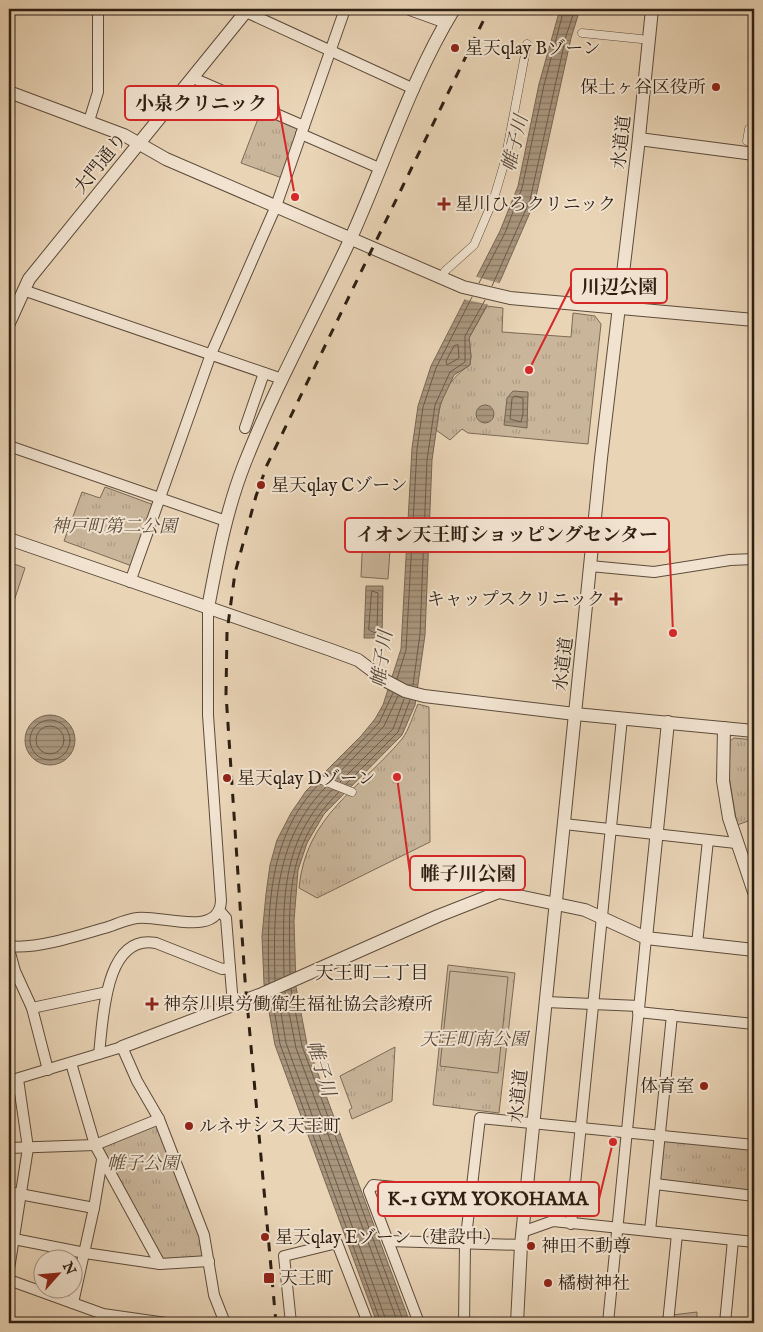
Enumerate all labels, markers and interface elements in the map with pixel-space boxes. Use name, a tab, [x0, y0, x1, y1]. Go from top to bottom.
place label: 星天qlay Bゾーン	[465, 38, 601, 61]
marker: 星天qlay Bゾーン	[449, 42, 461, 54]
place label: 保土ヶ谷区役所	[580, 77, 706, 100]
marker: 保土ヶ谷区役所	[710, 81, 722, 93]
callout: 小泉クリニック	[125, 86, 278, 120]
text: 小泉クリニック	[135, 93, 267, 117]
water label: 帷子川	[497, 111, 535, 174]
street label: 水道道	[608, 114, 637, 170]
street label: 大門通り	[70, 129, 133, 199]
place label: 星川ひろクリニック	[455, 194, 616, 217]
marker: 星川ひろクリニック	[437, 197, 451, 211]
callout: 川辺公園	[571, 269, 667, 303]
text: 川辺公園	[581, 276, 657, 300]
place label: 星天qlay Cゾーン	[271, 475, 408, 498]
marker: 星天qlay Cゾーン	[255, 479, 267, 491]
park label: 神戸町第二公園	[51, 516, 180, 539]
callout: イオン天王町ショッピングセンター	[345, 518, 669, 552]
text: イオン天王町ショッピングセンター	[356, 524, 658, 548]
place label: キャップスクリニック	[427, 589, 605, 612]
marker: キャップスクリニック	[609, 592, 623, 606]
water label: 帷子川	[367, 627, 399, 689]
street label: 水道道	[550, 636, 579, 692]
place label: 星天qlay Dゾーン	[237, 768, 375, 791]
marker: 星天qlay Dゾーン	[221, 772, 233, 784]
callout: 帷子川公園	[410, 856, 525, 890]
text: 帷子川公園	[420, 863, 516, 887]
district label: 天王町二丁目	[315, 962, 429, 986]
place label: 神奈川県労働衛生福祉協会診療所	[163, 994, 433, 1017]
marker: 神奈川県労働衛生福祉協会診療所	[145, 997, 159, 1011]
park label: 天王町南公園	[420, 1029, 531, 1052]
water label: 帷子川	[300, 1038, 340, 1101]
street label: 水道道	[505, 1068, 534, 1124]
place label: 体育室	[640, 1076, 694, 1099]
marker: 体育室	[698, 1080, 710, 1092]
place label: ルネサンス天王町	[199, 1116, 341, 1139]
marker: ルネサンス天王町	[183, 1120, 195, 1132]
park label: 帷子公園	[107, 1153, 182, 1176]
callout: K-1 GYM YOKOHAMA	[378, 1182, 599, 1216]
text: K-1 GYM YOKOHAMA	[388, 1188, 590, 1212]
place label: 星天qlay Eゾーン（建設中）	[275, 1227, 501, 1250]
marker: 星天qlay Eゾーン（建設中）	[259, 1231, 271, 1243]
place label: 神田不動尊	[541, 1236, 631, 1259]
marker: 神田不動尊	[525, 1240, 537, 1252]
north arrow	[32, 1250, 82, 1300]
text: N	[57, 1258, 79, 1278]
place label: 天王町	[280, 1268, 334, 1291]
marker: 天王町	[262, 1271, 276, 1285]
place label: 橘樹神社	[558, 1273, 630, 1296]
marker: 橘樹神社	[542, 1277, 554, 1289]

